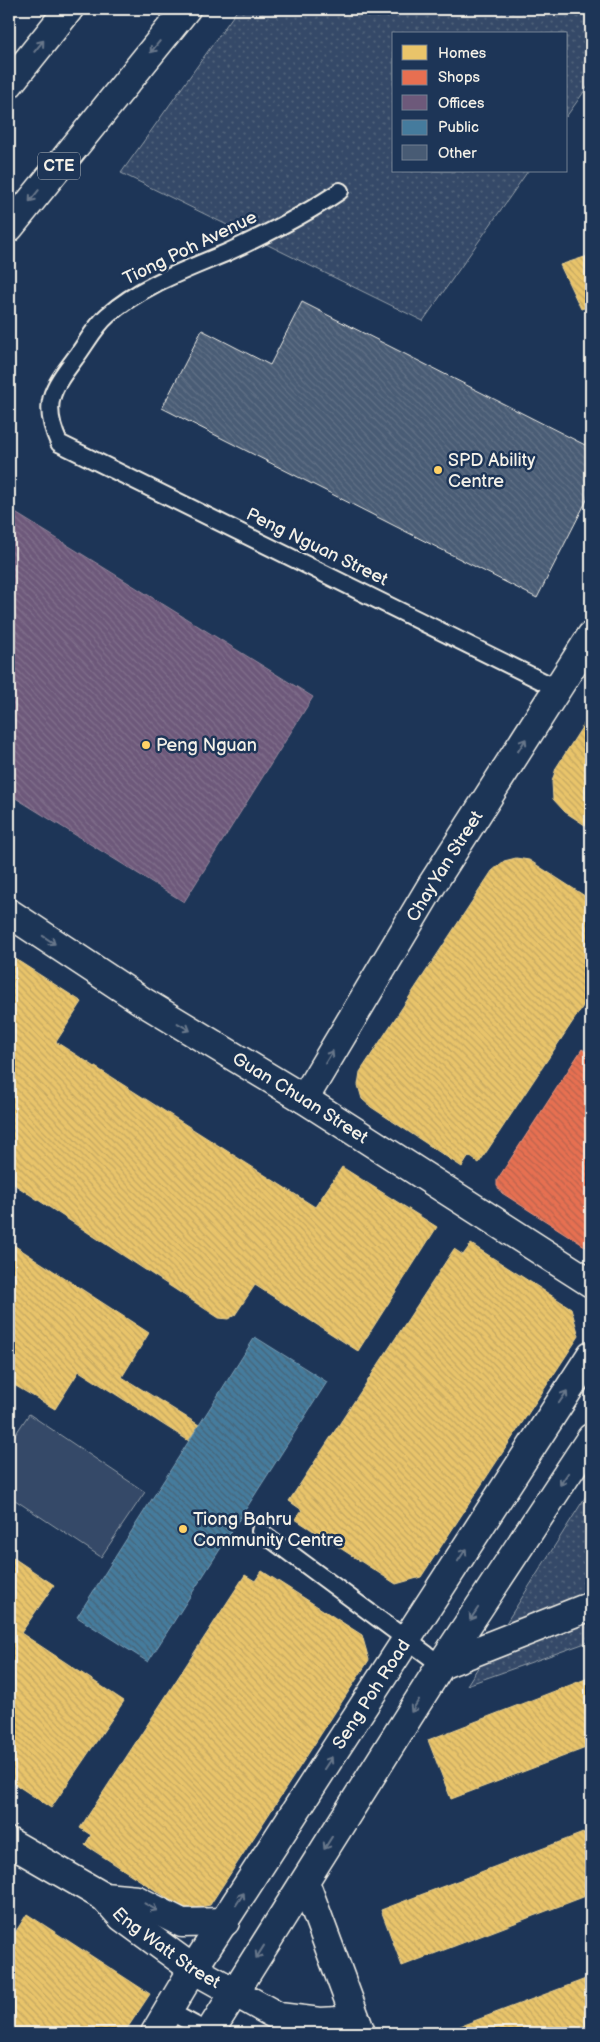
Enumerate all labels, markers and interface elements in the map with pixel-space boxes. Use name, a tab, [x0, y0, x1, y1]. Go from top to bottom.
legend	[392, 32, 568, 172]
one-way arrow	[34, 40, 45, 53]
one-way arrow	[150, 40, 161, 53]
text: Homes	[438, 44, 487, 63]
text: Shops	[438, 68, 481, 87]
text: Offices	[438, 94, 485, 113]
text: Public	[438, 118, 479, 137]
text: Other	[438, 144, 477, 163]
road number: CTE	[38, 153, 80, 180]
one-way arrow	[29, 189, 40, 202]
street label: Tiong Poh Avenue	[120, 206, 261, 289]
place label: SPD Ability Centre	[448, 450, 536, 492]
marker: SPD Ability Centre	[432, 464, 444, 476]
street label: Peng Nguan Street	[243, 504, 392, 591]
place label: Peng Nguan	[156, 735, 257, 756]
one-way arrow	[517, 738, 527, 752]
marker: Peng Nguan	[140, 739, 152, 751]
street label: Chay Yan Street	[402, 806, 487, 925]
one-way arrow	[42, 935, 56, 945]
one-way arrow	[176, 1022, 190, 1032]
street label: Guan Chuan Street	[229, 1048, 372, 1148]
one-way arrow	[324, 1051, 334, 1065]
one-way arrow	[558, 1390, 569, 1404]
one-way arrow	[559, 1471, 569, 1485]
place label: Tiong Bahru Community Centre	[193, 1509, 344, 1551]
marker: Tiong Bahru Community Centre	[177, 1523, 189, 1535]
one-way arrow	[457, 1548, 467, 1562]
one-way arrow	[469, 1607, 480, 1621]
street label: Seng Poh Road	[328, 1635, 414, 1753]
one-way arrow	[410, 1698, 420, 1712]
one-way arrow	[323, 1756, 333, 1770]
one-way arrow	[323, 1836, 333, 1850]
one-way arrow	[234, 1892, 245, 1906]
street label: Eng Watt Street	[108, 1903, 225, 1993]
one-way arrow	[143, 1903, 158, 1913]
one-way arrow	[254, 1945, 264, 1959]

